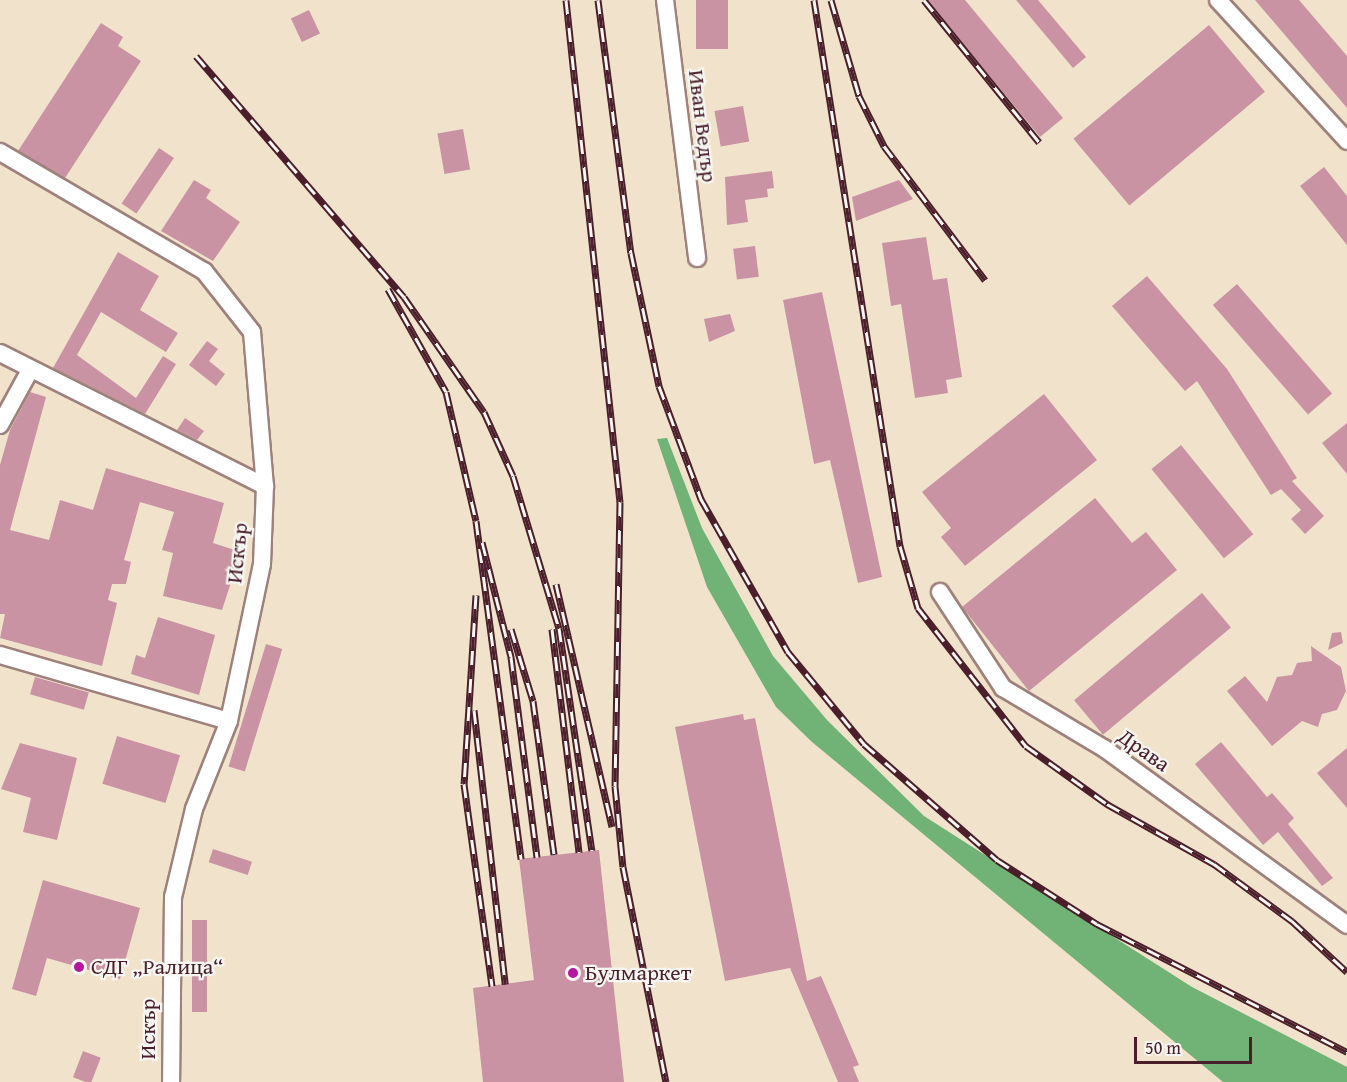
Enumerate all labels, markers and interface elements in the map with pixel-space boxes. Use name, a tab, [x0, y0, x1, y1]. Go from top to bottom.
street label: Иван Ведър	[683, 68, 723, 184]
street label: Искър	[221, 521, 253, 585]
street label: Драва	[1113, 723, 1175, 777]
place label: СДГ „Ралица“	[91, 954, 223, 980]
marker: СДГ „Ралица“	[72, 960, 86, 974]
place label: Булмаркет	[585, 960, 691, 986]
marker: Булмаркет	[566, 966, 580, 980]
street label: Искър	[135, 999, 161, 1059]
scale bar	[1137, 1025, 1256, 1063]
text: 50 m	[1145, 1034, 1181, 1061]

